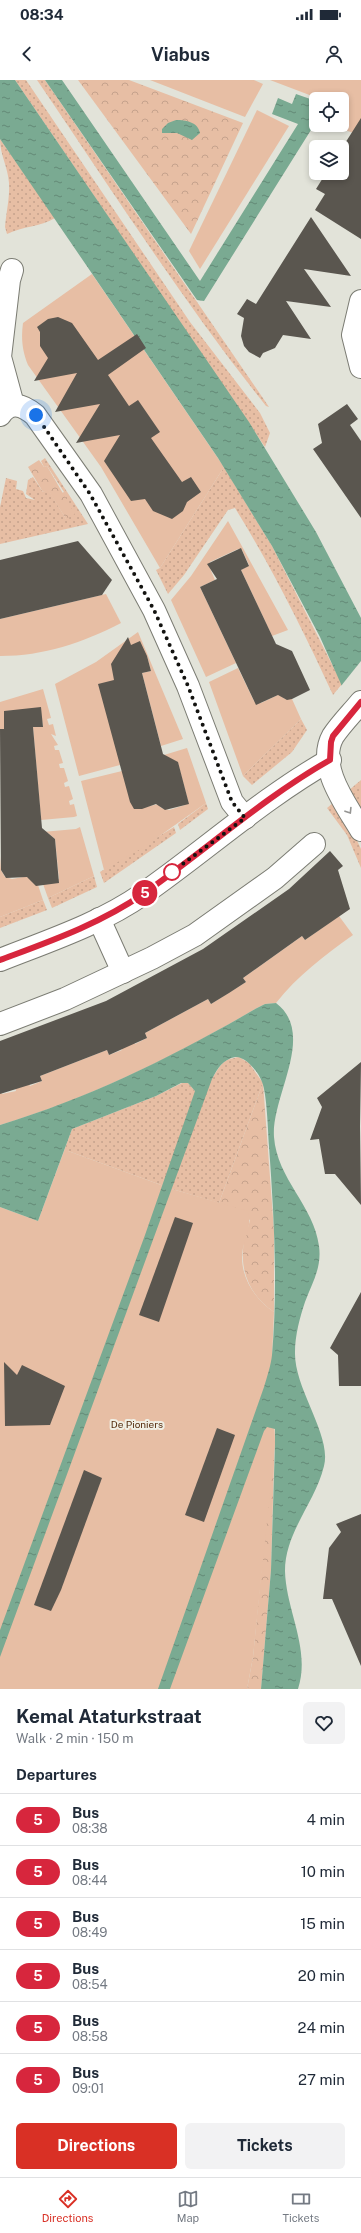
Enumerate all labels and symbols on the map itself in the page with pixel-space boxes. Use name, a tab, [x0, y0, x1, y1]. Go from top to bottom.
your location	[26, 405, 46, 425]
one-way arrow	[344, 807, 351, 814]
unlabelled marker	[163, 863, 181, 881]
line badge: 5	[132, 880, 158, 906]
park label: De Pioniers	[111, 1418, 163, 1430]

